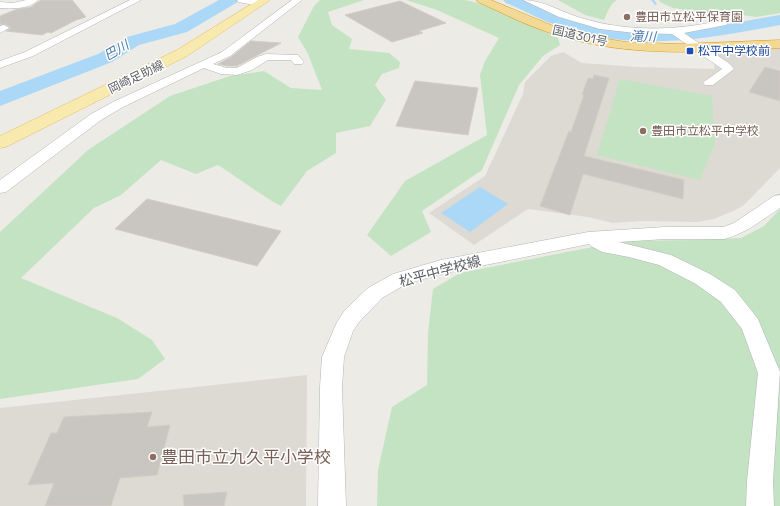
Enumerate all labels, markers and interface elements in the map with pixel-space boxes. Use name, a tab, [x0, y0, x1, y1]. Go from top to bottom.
place label: 豊田市立松平保育園	[635, 9, 743, 25]
marker: 豊田市立松平保育園	[622, 12, 632, 22]
street label: 国道301号	[551, 22, 609, 50]
water label: 滝川	[630, 28, 658, 46]
water label: 巴川	[101, 36, 133, 64]
place label: 松平中学校前	[698, 43, 770, 59]
marker: 松平中学校前	[685, 46, 695, 56]
street label: 岡崎足助線	[106, 57, 166, 97]
place label: 豊田市立松平中学校	[651, 123, 759, 139]
marker: 豊田市立松平中学校	[638, 126, 648, 136]
street label: 松平中学校線	[397, 251, 483, 291]
place label: 豊田市立九久平小学校	[161, 446, 331, 468]
marker: 豊田市立九久平小学校	[148, 452, 158, 462]

